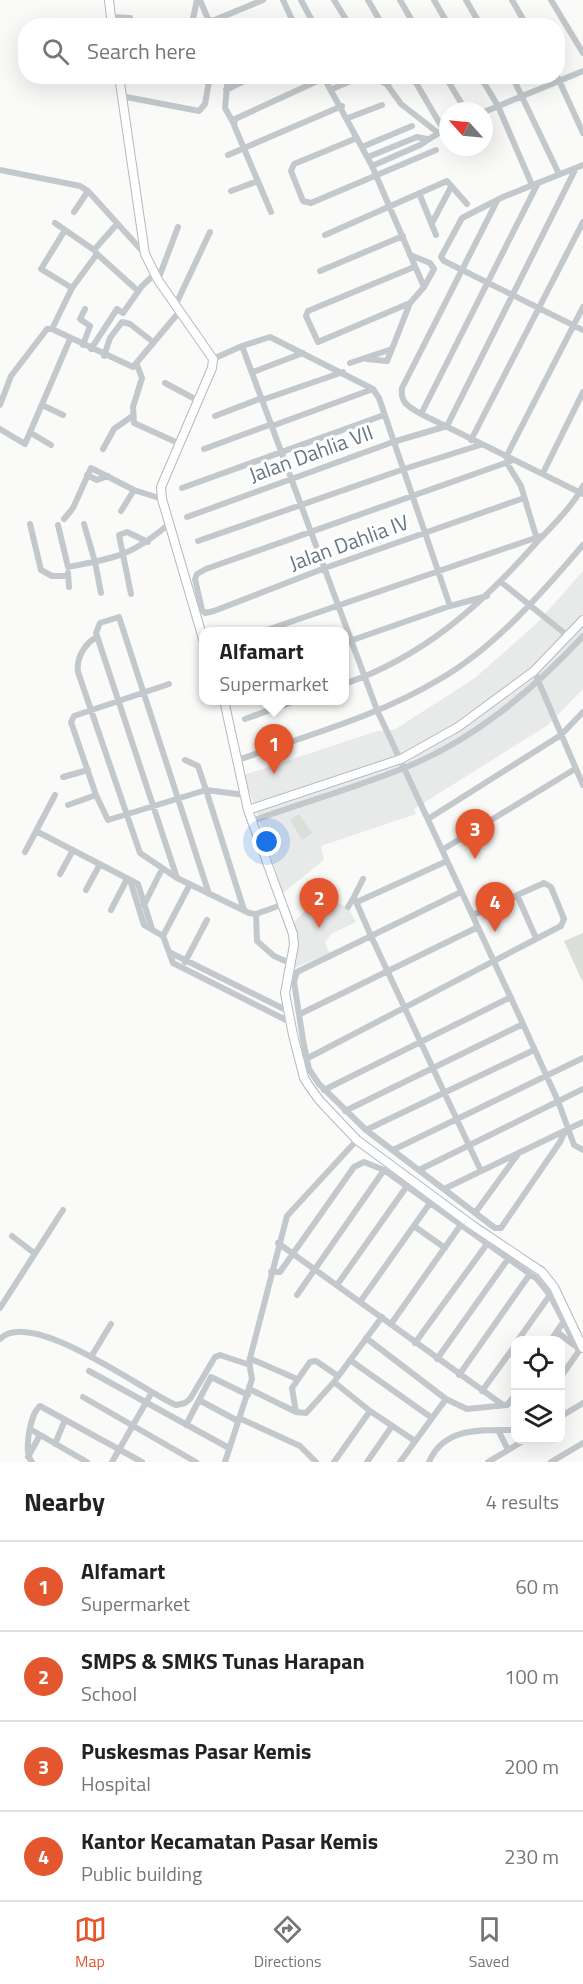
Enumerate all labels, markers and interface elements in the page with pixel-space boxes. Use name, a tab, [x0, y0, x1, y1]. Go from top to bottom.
search box	[18, 18, 565, 84]
text: Search here	[87, 34, 196, 68]
icon: search	[39, 35, 72, 68]
north arrow	[439, 102, 493, 156]
street label: Jalan Dahlia VII	[244, 416, 377, 490]
street label: Jalan Dahlia IV	[284, 506, 413, 579]
popup	[199, 627, 349, 705]
text: Alfamart	[219, 634, 304, 668]
text: Supermarket	[219, 668, 329, 699]
pin: 1	[254, 724, 294, 774]
pin: 3	[456, 810, 494, 859]
your location	[252, 827, 281, 856]
pin: 2	[300, 878, 338, 928]
pin: 4	[476, 882, 514, 932]
map controls	[511, 1336, 565, 1444]
button: locate	[511, 1336, 565, 1390]
button: layers	[511, 1390, 565, 1444]
text: Nearby	[24, 1482, 105, 1521]
text: 4 results	[486, 1486, 559, 1517]
text: Alfamart	[81, 1554, 165, 1588]
text: 1	[38, 1571, 49, 1602]
text: 60 m	[515, 1571, 559, 1602]
text: Supermarket	[81, 1588, 190, 1619]
text: SMPS & SMKS Tunas Harapan	[81, 1644, 365, 1678]
text: 2	[38, 1661, 49, 1692]
text: 100 m	[504, 1661, 559, 1692]
text: School	[81, 1678, 137, 1709]
text: Puskesmas Pasar Kemis	[81, 1734, 311, 1768]
text: 3	[38, 1751, 49, 1782]
text: 200 m	[504, 1751, 559, 1782]
text: Hospital	[81, 1768, 151, 1799]
text: Kantor Kecamatan Pasar Kemis	[81, 1824, 378, 1858]
text: 4	[38, 1841, 49, 1872]
text: 230 m	[504, 1841, 559, 1872]
text: Public building	[81, 1858, 202, 1889]
tab: Map	[74, 1913, 107, 1973]
tab: Directions	[254, 1913, 322, 1973]
tab: Saved	[469, 1913, 509, 1973]

